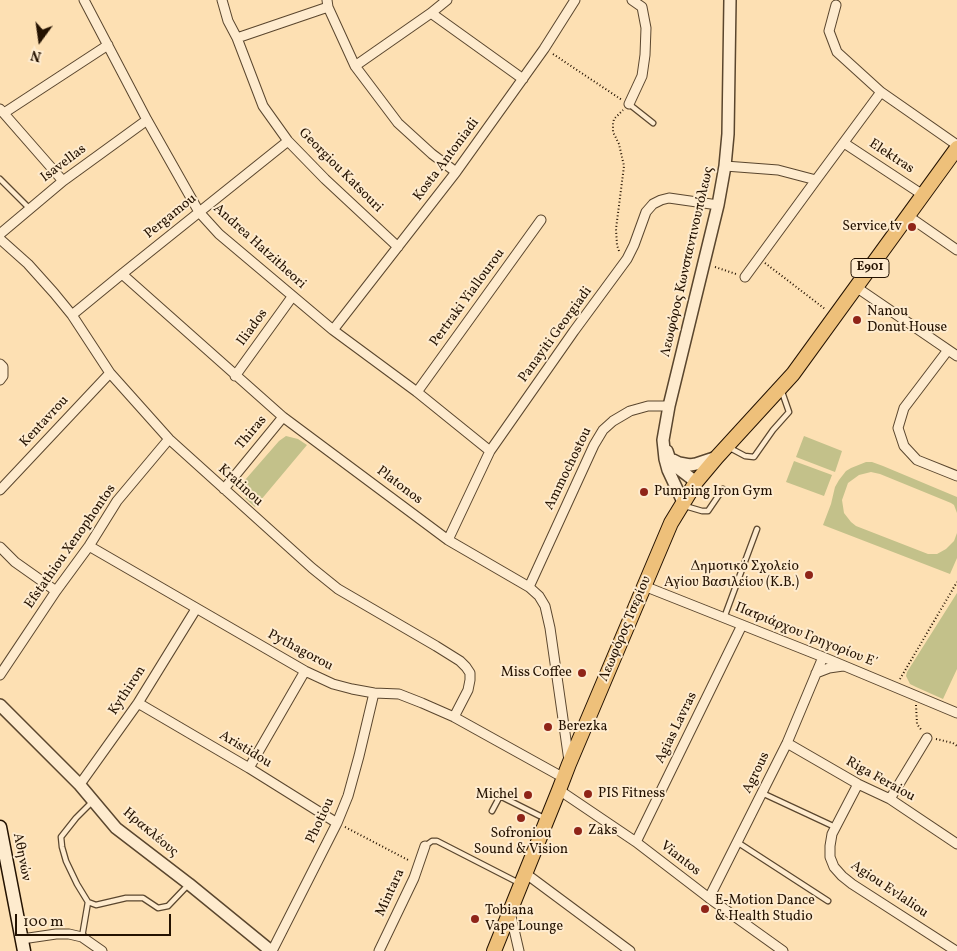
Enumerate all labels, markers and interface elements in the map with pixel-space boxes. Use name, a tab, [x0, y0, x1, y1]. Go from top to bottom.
north arrow	[15, 15, 65, 65]
text: N	[29, 45, 43, 65]
street label: Kosta Antoniadi	[410, 115, 484, 205]
street label: Georgiou Katsouri	[294, 125, 386, 217]
street label: Elektras	[865, 136, 917, 178]
street label: Isavellas	[38, 141, 90, 187]
street label: Λεωφόρος Κωνσταντινουπόλεως	[658, 165, 718, 359]
street label: Pergamou	[142, 191, 200, 243]
street label: Andrea Hatzitheori	[209, 201, 309, 293]
place label: Service tv	[842, 219, 902, 235]
marker: Service tv	[906, 221, 918, 233]
street label: Pertraki Yiallourou	[427, 246, 509, 350]
road number: E901	[851, 258, 889, 278]
street label: Panayiti Georgiadi	[516, 284, 596, 386]
place label: Nanou Donut House	[867, 304, 947, 336]
street label: Iliados	[234, 306, 272, 350]
marker: Nanou Donut House	[851, 314, 863, 326]
street label: Kentavrou	[17, 393, 73, 451]
street label: Thiras	[233, 413, 271, 453]
street label: Ammochostou	[542, 425, 596, 513]
street label: Kratinou	[214, 461, 266, 511]
street label: Platonos	[373, 463, 425, 509]
street label: Efstathiou Xenophontos	[22, 482, 120, 612]
place label: Pumping Iron Gym	[654, 484, 773, 500]
marker: Pumping Iron Gym	[638, 486, 650, 498]
place label: Δημοτικό Σχολείο Αγίου Βασιλείου (Κ.Β.)	[664, 559, 799, 592]
marker: Δημοτικό Σχολείο Αγίου Βασιλείου (Κ.Β.)	[803, 569, 815, 581]
street label: Λεωφόρος Τσερίου	[596, 574, 656, 684]
street label: Πατριάρχου Γρηγορίου Ε΄	[732, 600, 880, 672]
street label: Pythagorou	[264, 627, 336, 675]
street label: Kythiron	[106, 663, 150, 719]
place label: Miss Coffee	[501, 665, 572, 681]
marker: Miss Coffee	[576, 667, 588, 679]
street label: Agias Lavras	[652, 689, 702, 767]
place label: Berezka	[558, 719, 607, 735]
marker: Berezka	[542, 721, 554, 733]
street label: Aristidou	[216, 728, 274, 772]
street label: Agrous	[740, 749, 774, 797]
street label: Riga Feraiou	[842, 754, 918, 806]
place label: PIS Fitness	[598, 786, 665, 802]
place label: Michel	[476, 787, 518, 803]
marker: PIS Fitness	[582, 788, 594, 800]
marker: Michel	[522, 789, 534, 801]
street label: Photiou	[303, 796, 339, 846]
street label: Ηρακλέους	[119, 805, 181, 861]
marker: Sofroniou Sound & Vision	[515, 812, 527, 824]
place label: Zaks	[588, 823, 617, 839]
marker: Zaks	[572, 825, 584, 837]
place label: Sofroniou Sound & Vision	[474, 826, 568, 859]
street label: Αθηνών	[8, 832, 34, 882]
street label: Viantos	[656, 838, 704, 880]
street label: Agiou Evlaliou	[847, 858, 931, 922]
street label: Mintara	[373, 867, 409, 919]
place label: E-Motion Dance & Health Studio	[715, 893, 815, 926]
place label: Tobiana Vape Lounge	[485, 903, 563, 936]
marker: E-Motion Dance & Health Studio	[699, 903, 711, 915]
scale bar	[18, 904, 174, 936]
text: 100 m	[23, 912, 63, 933]
marker: Tobiana Vape Lounge	[469, 913, 481, 925]

